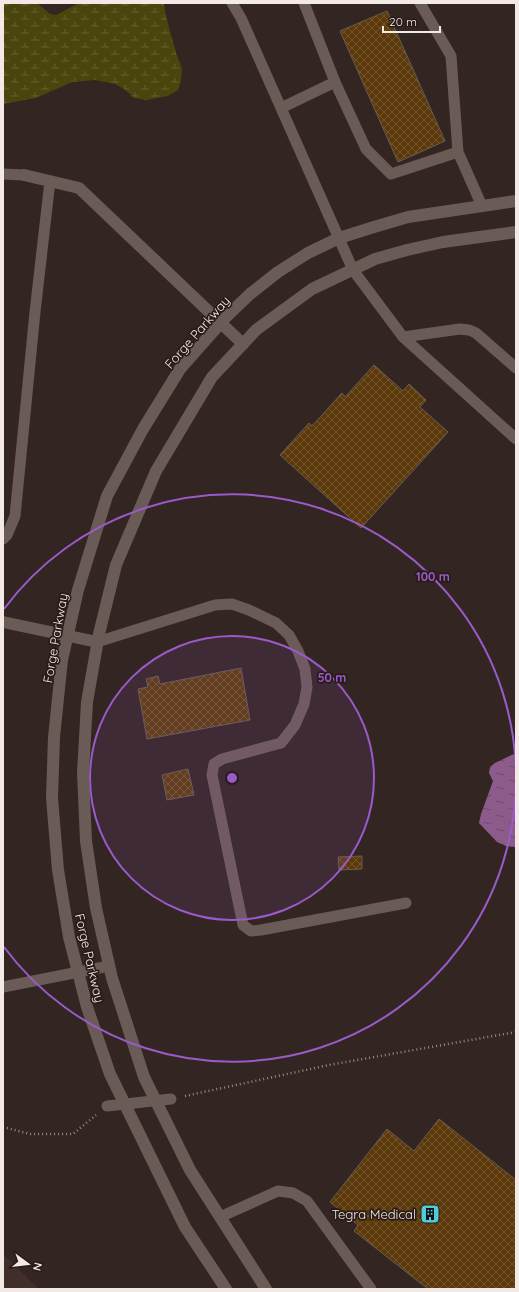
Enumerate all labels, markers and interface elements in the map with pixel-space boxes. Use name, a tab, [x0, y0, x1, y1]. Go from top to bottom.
scale bar	[383, 8, 440, 34]
text: 20 m	[389, 14, 417, 29]
street label: Forge Parkway	[161, 292, 233, 372]
text: 100 m	[416, 569, 450, 584]
street label: Forge Parkway	[39, 592, 71, 684]
text: 50 m	[318, 670, 346, 685]
centre of rings	[225, 771, 239, 785]
street label: Forge Parkway	[72, 912, 108, 1004]
building icon: Tegra Medical	[419, 1203, 441, 1225]
place label: Tegra Medical	[332, 1206, 416, 1222]
north arrow	[8, 1244, 48, 1284]
text: N	[30, 1261, 45, 1272]

